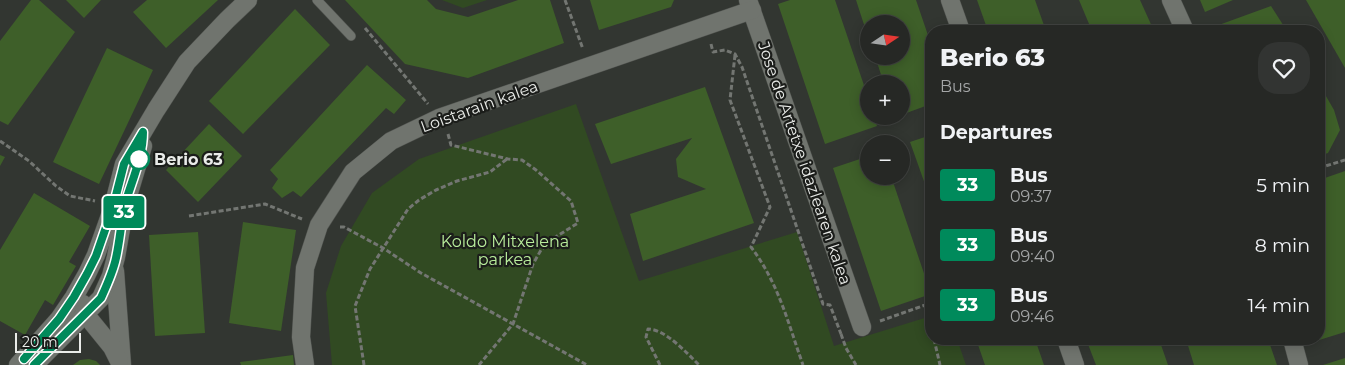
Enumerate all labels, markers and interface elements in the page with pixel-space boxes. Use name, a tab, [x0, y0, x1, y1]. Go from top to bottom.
north arrow	[860, 15, 910, 65]
map controls	[860, 15, 910, 185]
street label: Jose de Artetxe idazlearen kalea	[754, 38, 855, 287]
button: heart	[1258, 42, 1310, 94]
text: Berio 63	[940, 43, 1045, 72]
button: +	[860, 75, 910, 125]
street label: Loistarain kalea	[418, 76, 540, 137]
text: Bus	[940, 77, 971, 96]
text: Departures	[940, 121, 1052, 144]
button: −	[860, 135, 910, 185]
marker: Berio 63	[128, 148, 150, 170]
place label: Berio 63	[154, 150, 223, 169]
text: Bus	[1010, 164, 1048, 187]
text: 33	[957, 174, 978, 196]
text: 5 min	[1256, 174, 1310, 197]
text: 09:37	[1010, 187, 1052, 206]
line badge: 33	[102, 196, 146, 228]
text: 33	[113, 201, 135, 223]
text: Bus	[1010, 224, 1048, 247]
park label: Koldo Mitxelena parkea	[441, 232, 569, 269]
text: 33	[957, 234, 978, 256]
text: 8 min	[1255, 234, 1310, 257]
text: 09:40	[1010, 247, 1055, 266]
text: Bus	[1010, 284, 1048, 307]
text: 33	[957, 294, 978, 316]
text: 14 min	[1247, 294, 1310, 317]
text: 09:46	[1010, 307, 1054, 326]
scale bar	[15, 330, 81, 353]
text: 20 m	[22, 333, 58, 351]

